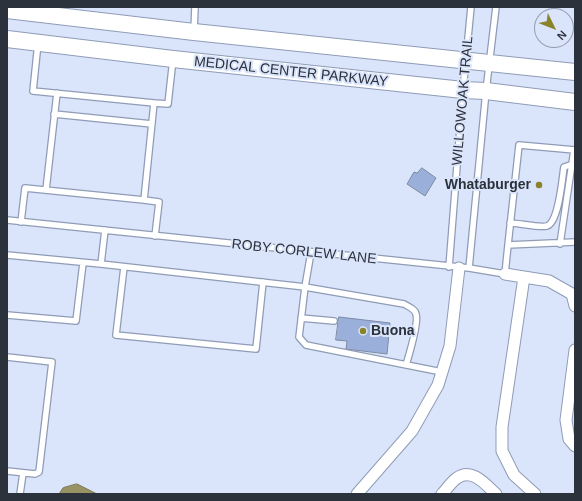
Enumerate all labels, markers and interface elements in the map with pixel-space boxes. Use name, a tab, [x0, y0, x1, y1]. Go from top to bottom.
north arrow	[534, 8, 574, 48]
text: N	[555, 28, 569, 42]
street label: WILLOWOAK TRAIL	[449, 36, 477, 166]
street label: MEDICAL CENTER PARKWAY	[193, 53, 389, 91]
place label: Whataburger	[445, 177, 531, 193]
marker: Whataburger	[534, 180, 544, 190]
street label: ROBY CORLEW LANE	[231, 236, 377, 268]
place label: Buona	[371, 323, 415, 339]
marker: Buona	[358, 326, 368, 336]

